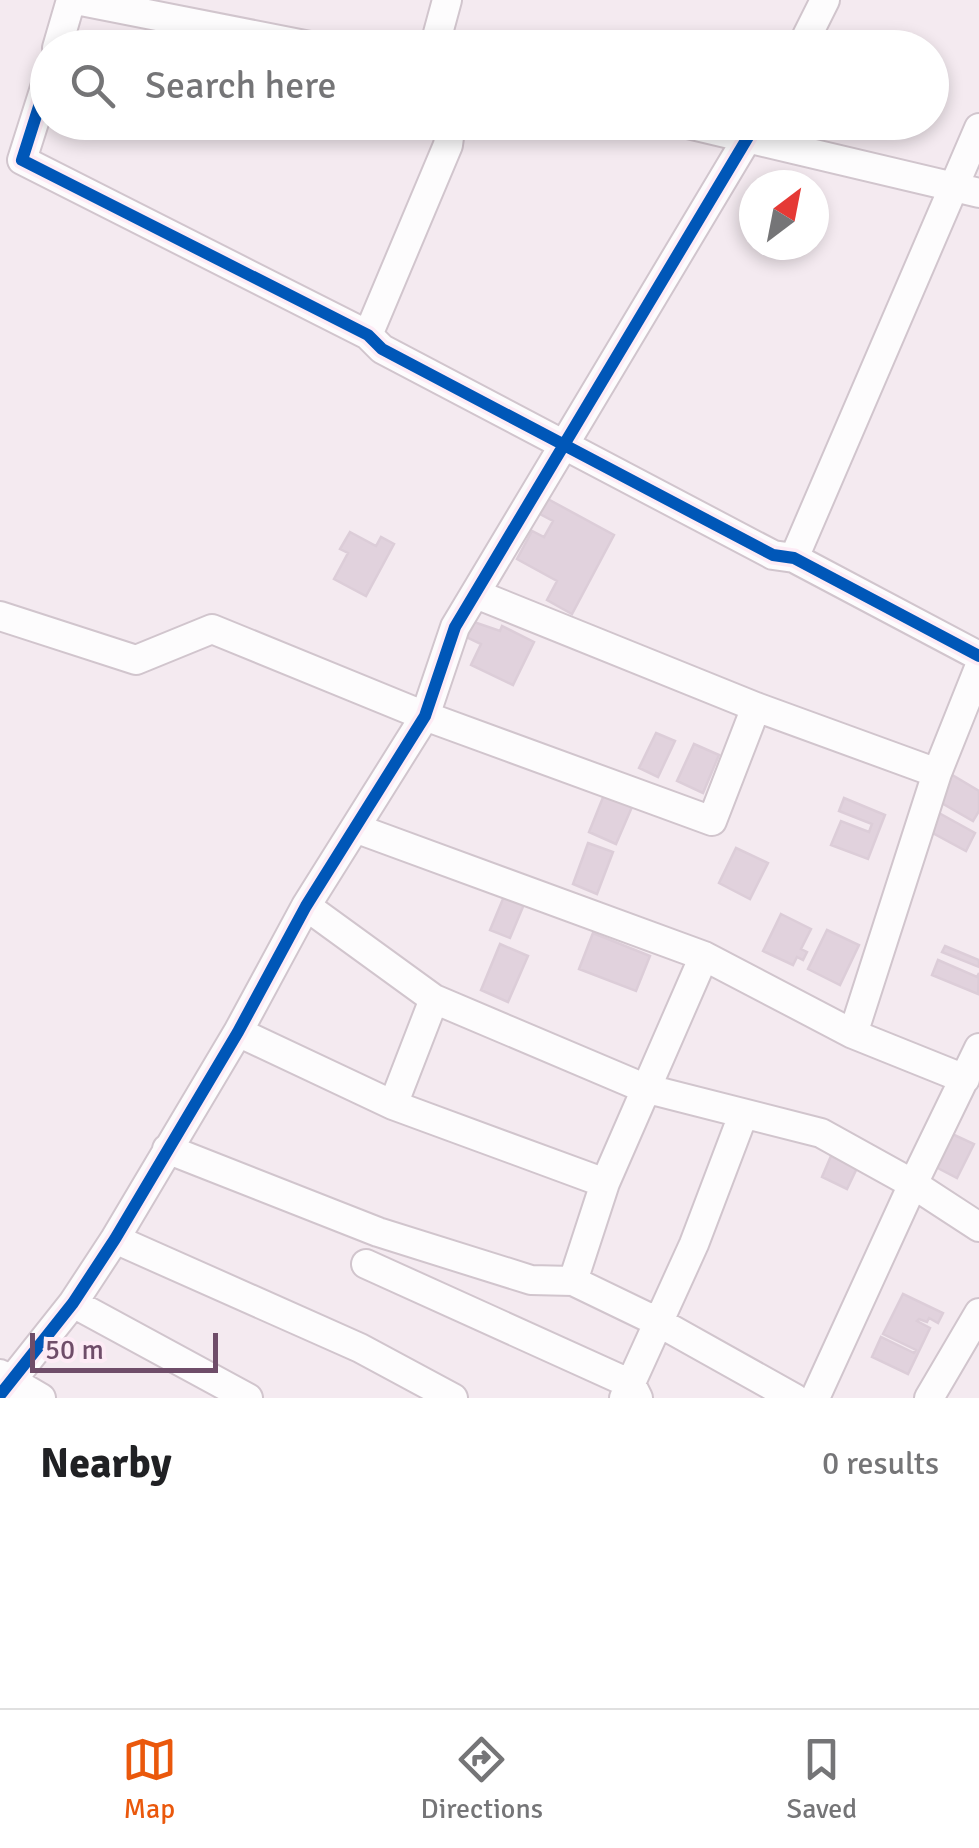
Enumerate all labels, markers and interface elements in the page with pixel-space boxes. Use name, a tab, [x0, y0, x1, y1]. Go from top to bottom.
search box	[30, 30, 949, 140]
icon: search	[65, 58, 120, 113]
text: Search here	[145, 62, 337, 109]
north arrow	[739, 170, 829, 260]
scale bar	[30, 1328, 218, 1372]
text: 50 m	[45, 1333, 104, 1367]
text: Nearby	[40, 1438, 172, 1489]
text: 0 results	[822, 1444, 939, 1483]
tab: Map	[122, 1732, 177, 1826]
tab: Directions	[421, 1732, 543, 1826]
tab: Saved	[787, 1732, 857, 1826]

